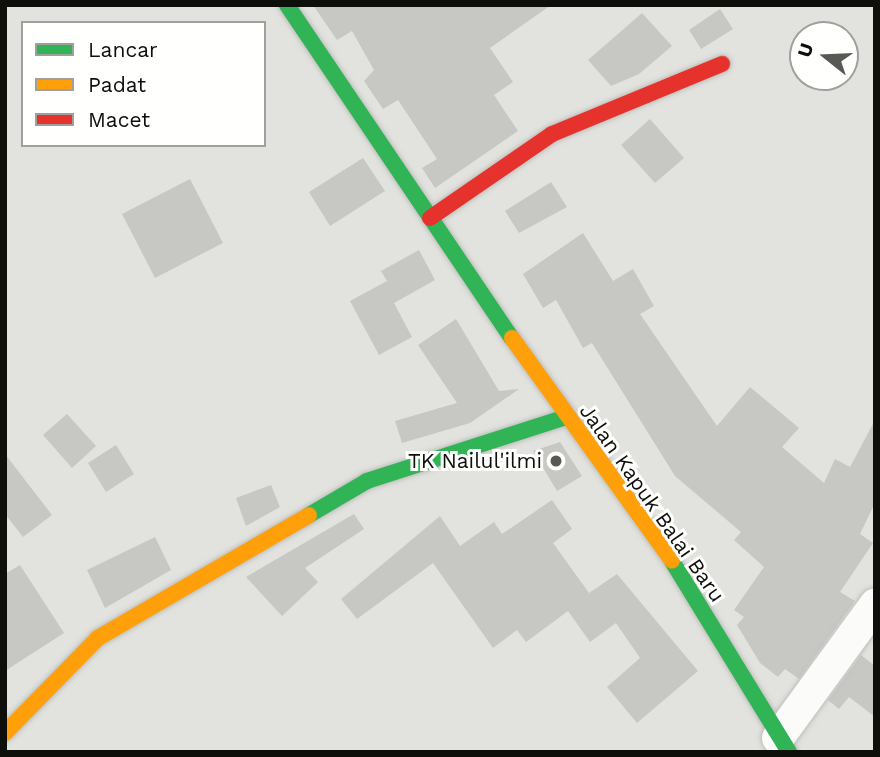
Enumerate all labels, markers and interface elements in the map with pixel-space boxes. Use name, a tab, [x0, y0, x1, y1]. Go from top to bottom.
legend	[21, 21, 266, 147]
north arrow	[789, 21, 859, 91]
text: Lancar	[88, 37, 158, 62]
text: U	[792, 40, 818, 60]
text: Padat	[88, 72, 146, 97]
text: Macet	[88, 107, 150, 132]
street label: Jalan Kapuk Balai Baru	[574, 399, 730, 607]
place label: TK Nailul'ilmi	[408, 448, 542, 474]
marker: TK Nailul'ilmi	[548, 453, 564, 469]

